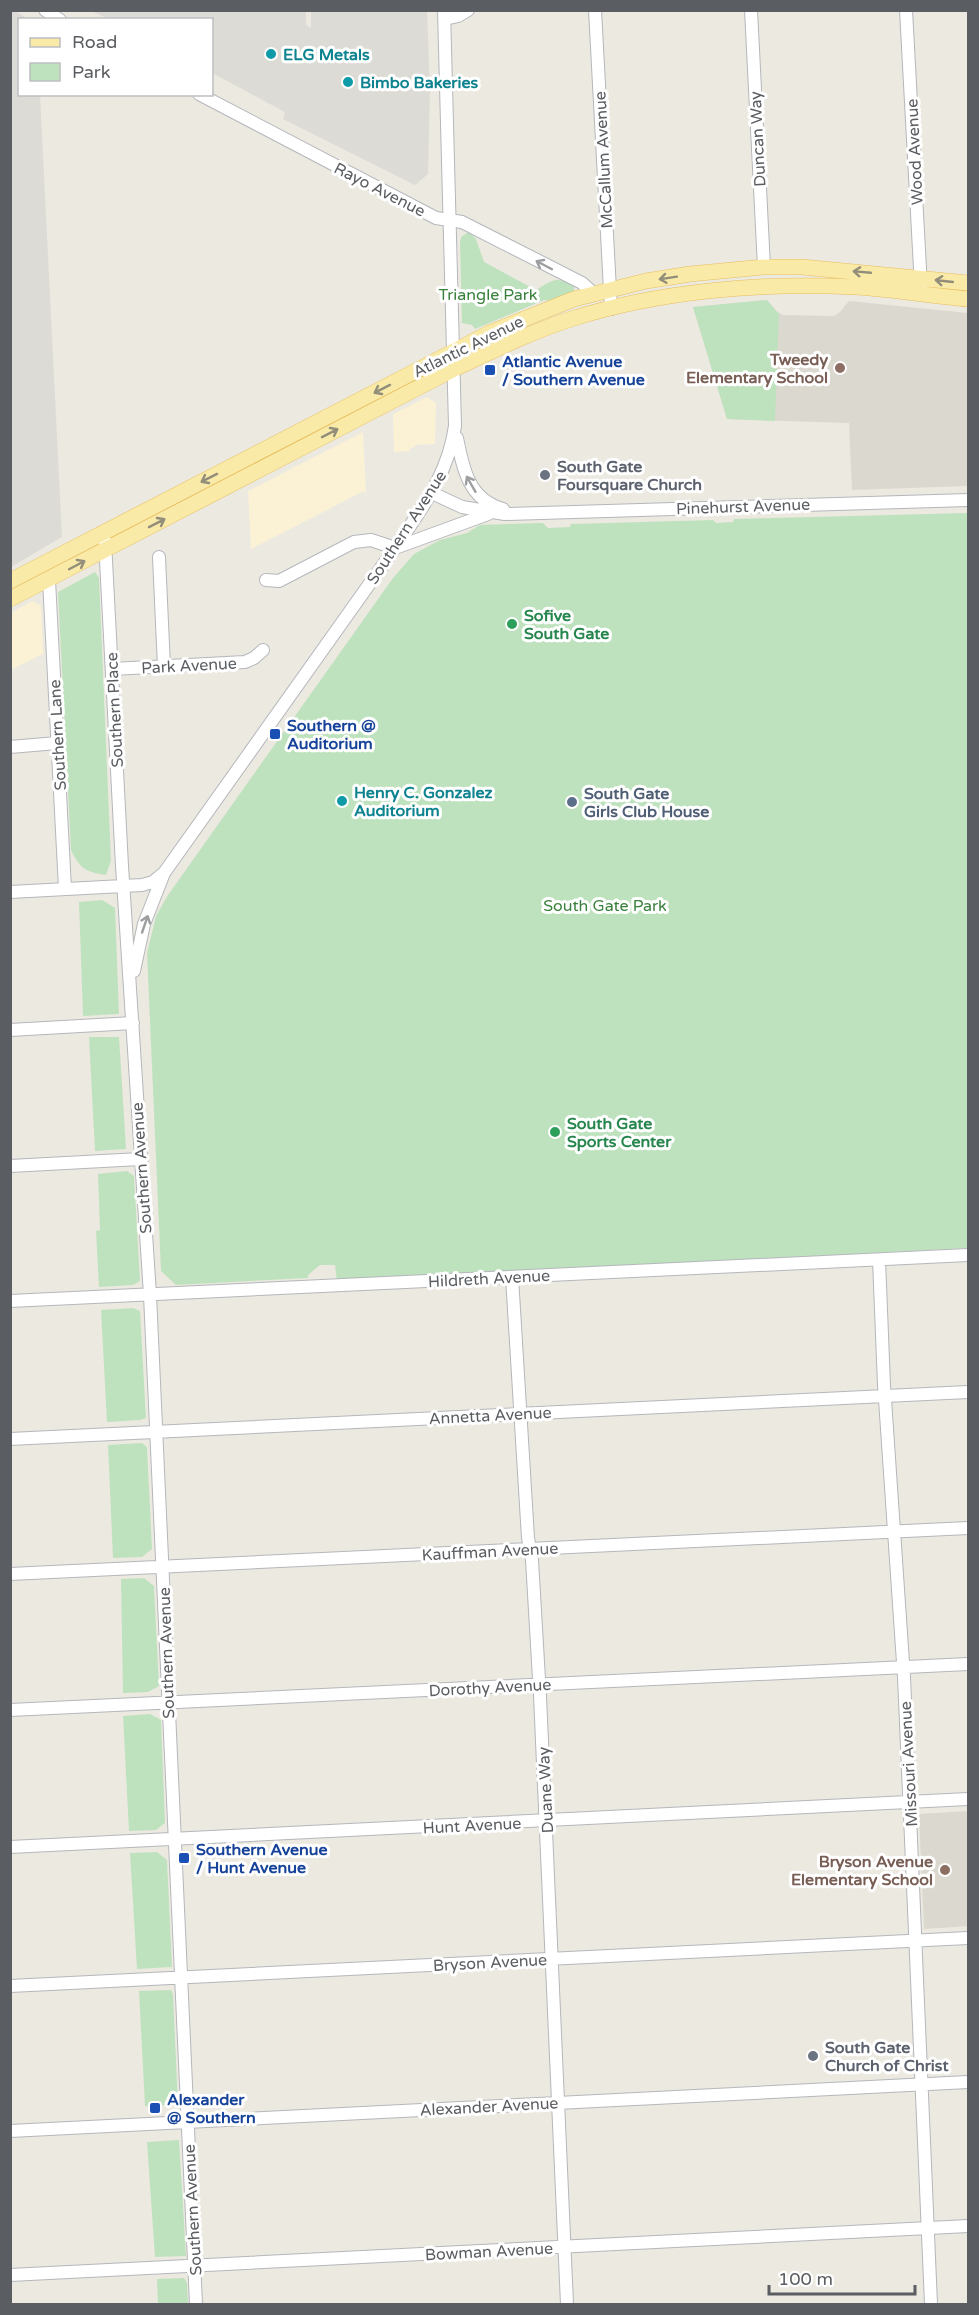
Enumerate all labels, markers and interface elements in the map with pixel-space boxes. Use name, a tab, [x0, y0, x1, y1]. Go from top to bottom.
legend	[18, 18, 213, 96]
text: Road	[72, 31, 117, 53]
place label: ELG Metals	[283, 45, 370, 65]
marker: ELG Metals	[264, 47, 278, 61]
text: Park	[72, 61, 111, 83]
place label: Bimbo Bakeries	[360, 73, 478, 93]
marker: Bimbo Bakeries	[341, 75, 355, 89]
street label: Duncan Way	[745, 90, 770, 187]
street label: McCallum Avenue	[590, 91, 618, 229]
street label: Wood Avenue	[902, 98, 928, 206]
street label: Rayo Avenue	[331, 158, 429, 221]
one-way arrow	[535, 258, 553, 270]
one-way arrow	[853, 266, 873, 277]
one-way arrow	[659, 272, 678, 283]
one-way arrow	[935, 275, 955, 286]
park label: Triangle Park	[438, 285, 538, 305]
street label: Atlantic Avenue	[410, 312, 527, 382]
place label: Tweedy Elementary School	[686, 350, 828, 388]
place label: Atlantic Avenue / Southern Avenue	[502, 352, 645, 390]
marker: Tweedy Elementary School	[833, 361, 847, 375]
marker: Atlantic Avenue / Southern Avenue	[483, 363, 497, 377]
one-way arrow	[374, 384, 392, 395]
one-way arrow	[321, 427, 339, 438]
place label: South Gate Foursquare Church	[557, 457, 702, 495]
street label: Southern Avenue	[363, 467, 451, 588]
marker: South Gate Foursquare Church	[538, 468, 552, 482]
one-way arrow	[201, 472, 218, 484]
one-way arrow	[464, 476, 476, 493]
street label: Pinehurst Avenue	[676, 495, 810, 519]
one-way arrow	[148, 517, 166, 528]
one-way arrow	[67, 559, 85, 570]
place label: Sofive South Gate	[524, 606, 609, 644]
marker: Sofive South Gate	[505, 617, 519, 631]
street label: Southern Place	[102, 652, 128, 768]
street label: Park Avenue	[141, 654, 237, 678]
street label: Southern Lane	[45, 679, 71, 791]
place label: Southern @ Auditorium	[287, 716, 376, 754]
marker: Southern @ Auditorium	[268, 727, 282, 741]
place label: Henry C. Gonzalez Auditorium	[354, 783, 493, 821]
place label: South Gate Girls Club House	[584, 784, 709, 822]
marker: Henry C. Gonzalez Auditorium	[335, 794, 349, 808]
marker: South Gate Girls Club House	[565, 795, 579, 809]
park label: South Gate Park	[543, 896, 667, 916]
one-way arrow	[140, 915, 151, 934]
street label: Southern Avenue	[127, 1102, 157, 1234]
place label: South Gate Sports Center	[567, 1114, 672, 1152]
marker: South Gate Sports Center	[548, 1125, 562, 1139]
street label: Hildreth Avenue	[428, 1266, 551, 1292]
street label: Annetta Avenue	[428, 1403, 552, 1429]
street label: Kauffman Avenue	[421, 1538, 559, 1566]
street label: Southern Avenue	[155, 1587, 179, 1719]
street label: Dorothy Avenue	[428, 1675, 552, 1701]
street label: Missouri Avenue	[896, 1701, 922, 1827]
street label: Duane Way	[534, 1746, 558, 1834]
street label: Hunt Avenue	[422, 1813, 522, 1839]
place label: Southern Avenue / Hunt Avenue	[196, 1840, 328, 1878]
marker: Southern Avenue / Hunt Avenue	[177, 1851, 191, 1865]
place label: Bryson Avenue Elementary School	[791, 1852, 933, 1890]
marker: Bryson Avenue Elementary School	[938, 1863, 952, 1877]
street label: Bryson Avenue	[432, 1950, 548, 1976]
place label: South Gate Church of Christ	[825, 2038, 949, 2076]
marker: South Gate Church of Christ	[806, 2049, 820, 2063]
place label: Alexander @ Southern	[167, 2090, 256, 2128]
street label: Alexander Avenue	[419, 2093, 559, 2121]
marker: Alexander @ Southern	[148, 2101, 162, 2115]
street label: Southern Avenue	[180, 2144, 206, 2276]
street label: Bowman Avenue	[425, 2239, 554, 2265]
scale bar	[769, 2258, 914, 2296]
text: 100 m	[778, 2268, 833, 2290]

